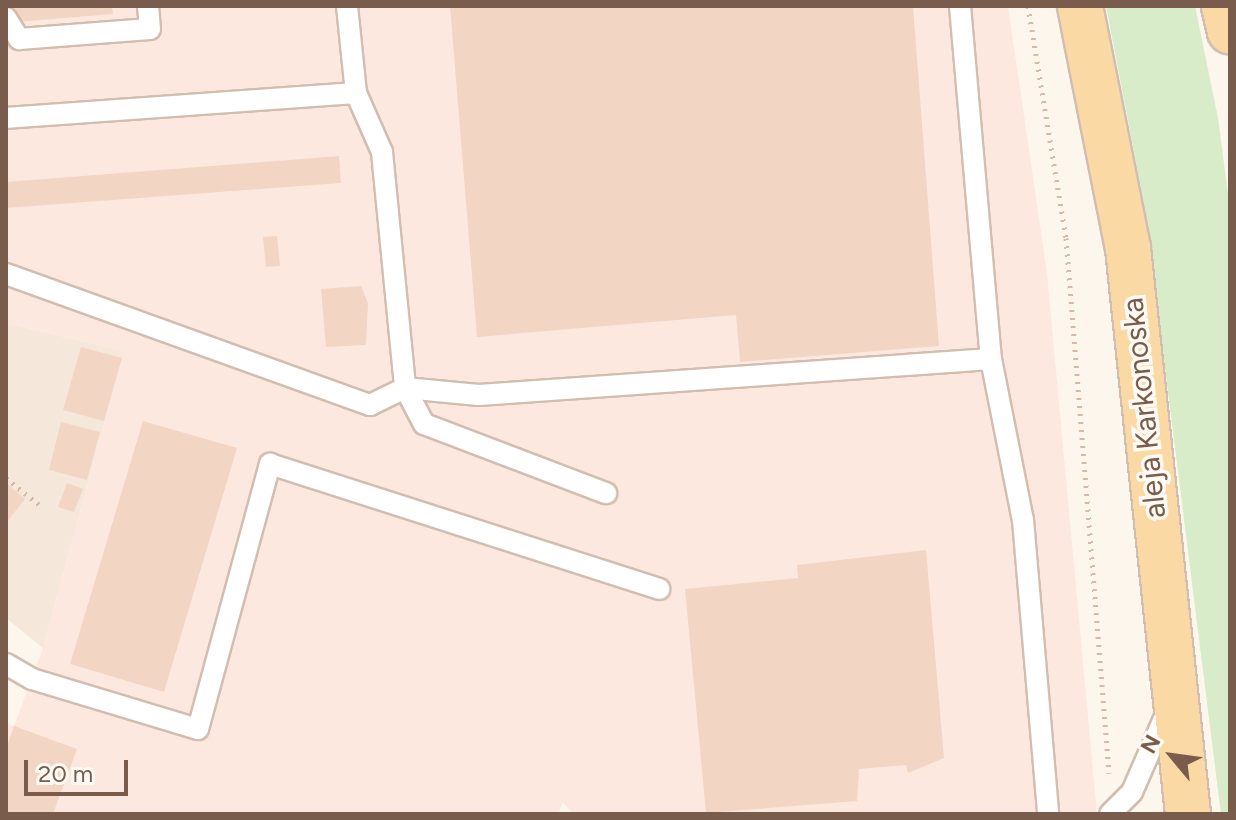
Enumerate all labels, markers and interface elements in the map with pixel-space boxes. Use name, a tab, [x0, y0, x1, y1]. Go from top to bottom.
street label: aleja Karkonoska	[1115, 296, 1173, 520]
north arrow	[1132, 716, 1212, 796]
text: N	[1135, 730, 1167, 758]
scale bar	[28, 744, 132, 794]
text: 20 m	[38, 759, 93, 788]

